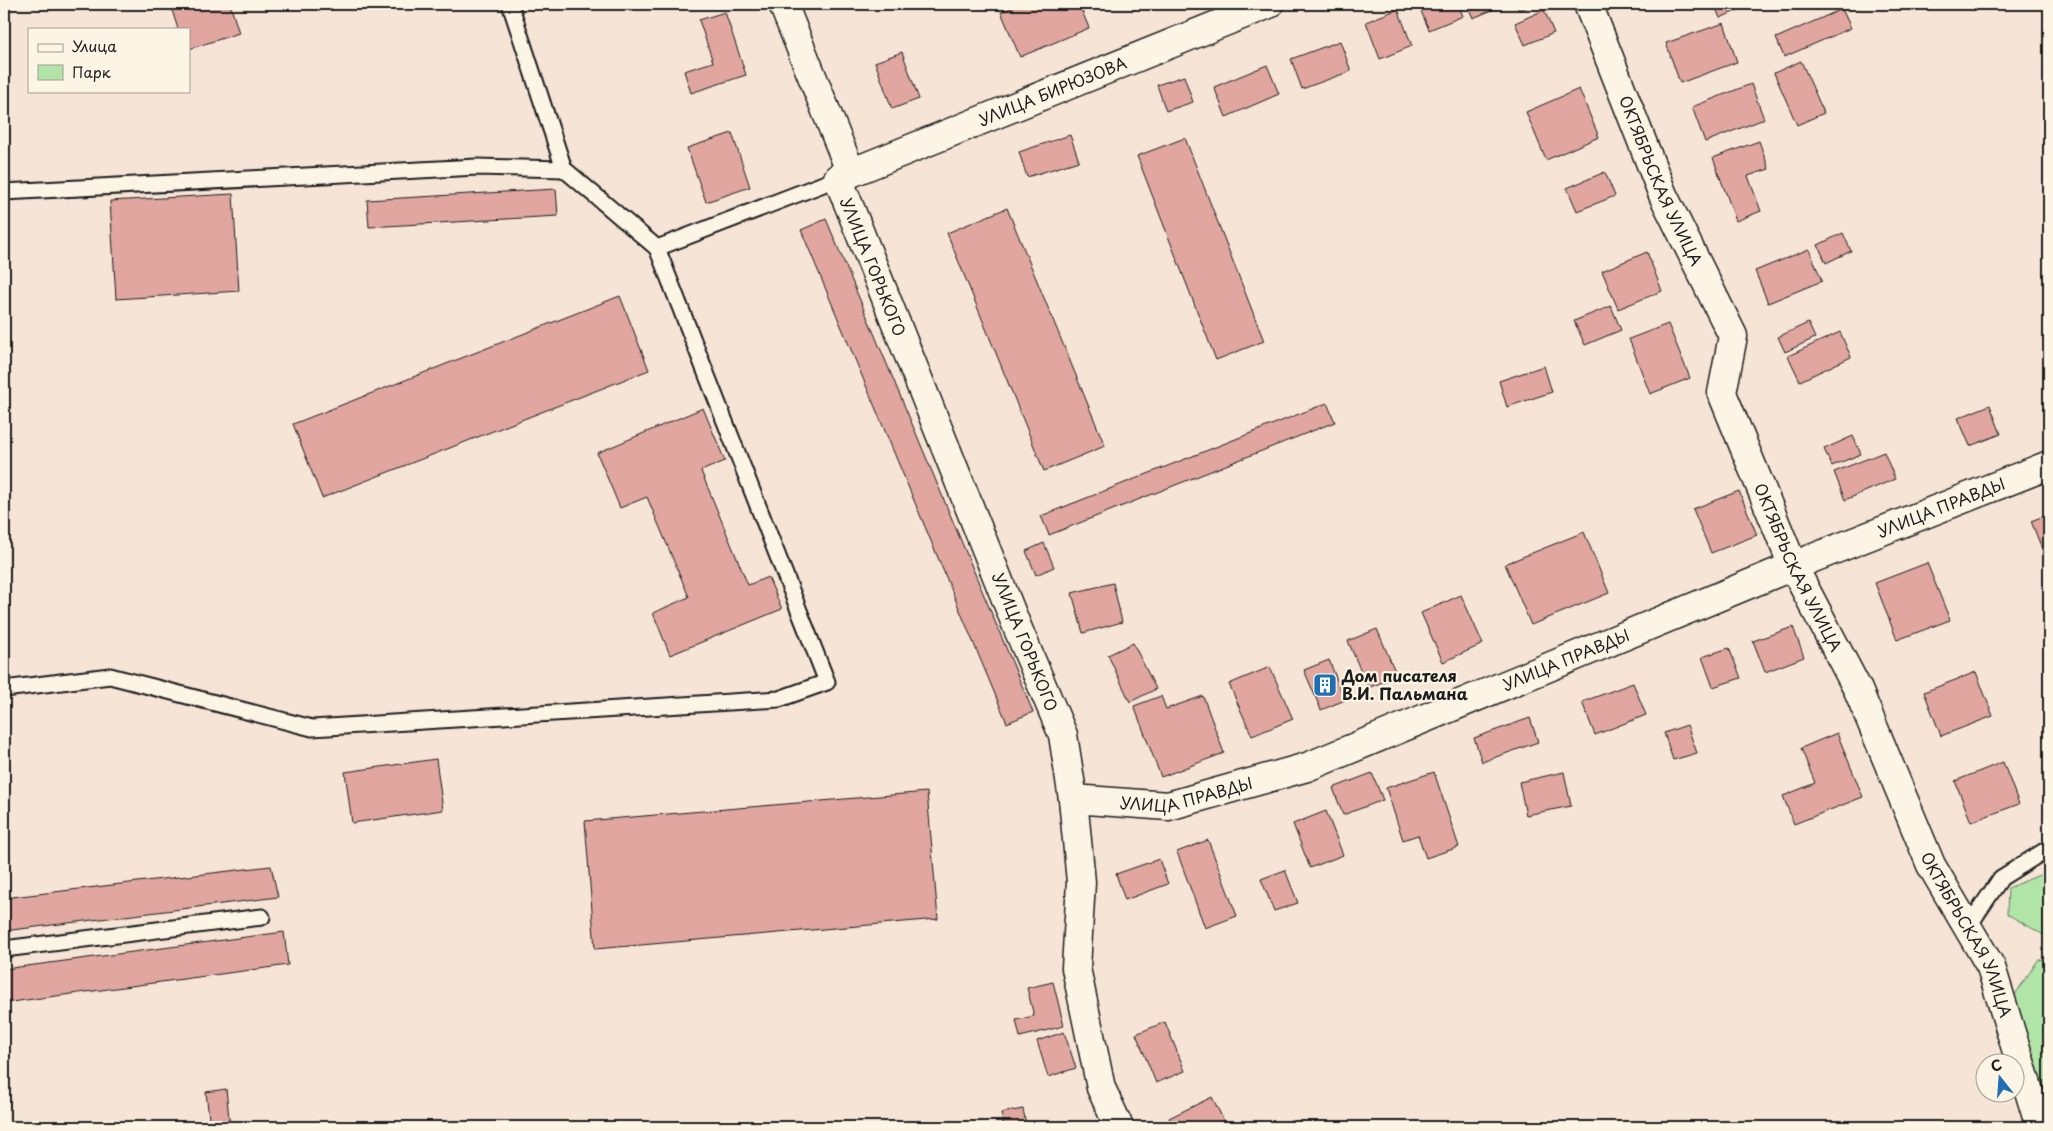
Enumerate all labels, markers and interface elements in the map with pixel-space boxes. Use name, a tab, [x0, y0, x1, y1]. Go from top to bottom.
legend	[28, 28, 190, 92]
text: Улица	[72, 34, 117, 57]
street label: УЛИЦА БИРЮЗОВА	[975, 50, 1130, 131]
text: Парк	[72, 60, 111, 83]
street label: ОКТЯБРЬСКАЯ УЛИЦА	[1614, 92, 1709, 269]
street label: УЛИЦА ГОРЬКОГО	[835, 194, 913, 340]
street label: УЛИЦА ПРАВДЫ	[1874, 471, 2008, 543]
street label: ОКТЯБРЬСКАЯ УЛИЦА	[1749, 479, 1849, 655]
street label: УЛИЦА ГОРЬКОГО	[987, 569, 1065, 715]
street label: УЛИЦА ПРАВДЫ	[1499, 622, 1633, 696]
place label: Дом писателя В.И. Пальмана	[1341, 663, 1468, 705]
building icon: Дом писателя В.И. Пальмана	[1312, 672, 1338, 698]
street label: УЛИЦА ПРАВДЫ	[1119, 770, 1255, 817]
street label: ОКТЯБРЬСКАЯ УЛИЦА	[1916, 848, 2019, 1020]
north arrow	[1976, 1054, 2026, 1104]
text: С	[1988, 1054, 2004, 1077]

